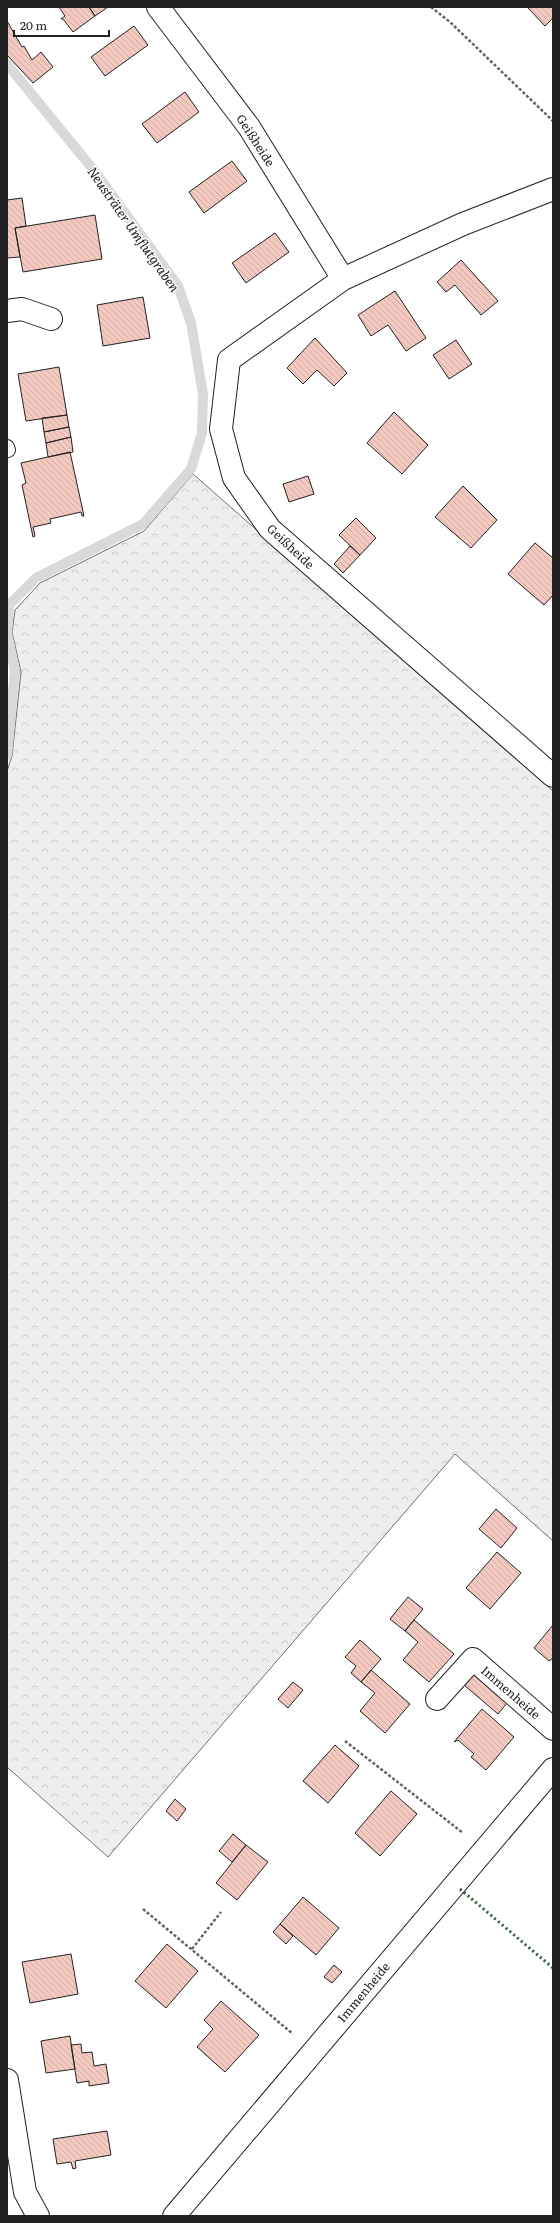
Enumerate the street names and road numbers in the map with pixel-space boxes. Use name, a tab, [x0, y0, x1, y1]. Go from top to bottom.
street label: Geißheide	[232, 110, 280, 170]
street label: Geißheide	[263, 519, 319, 573]
street label: Immenheide	[477, 1661, 545, 1723]
street label: Immenheide	[332, 1958, 394, 2026]

